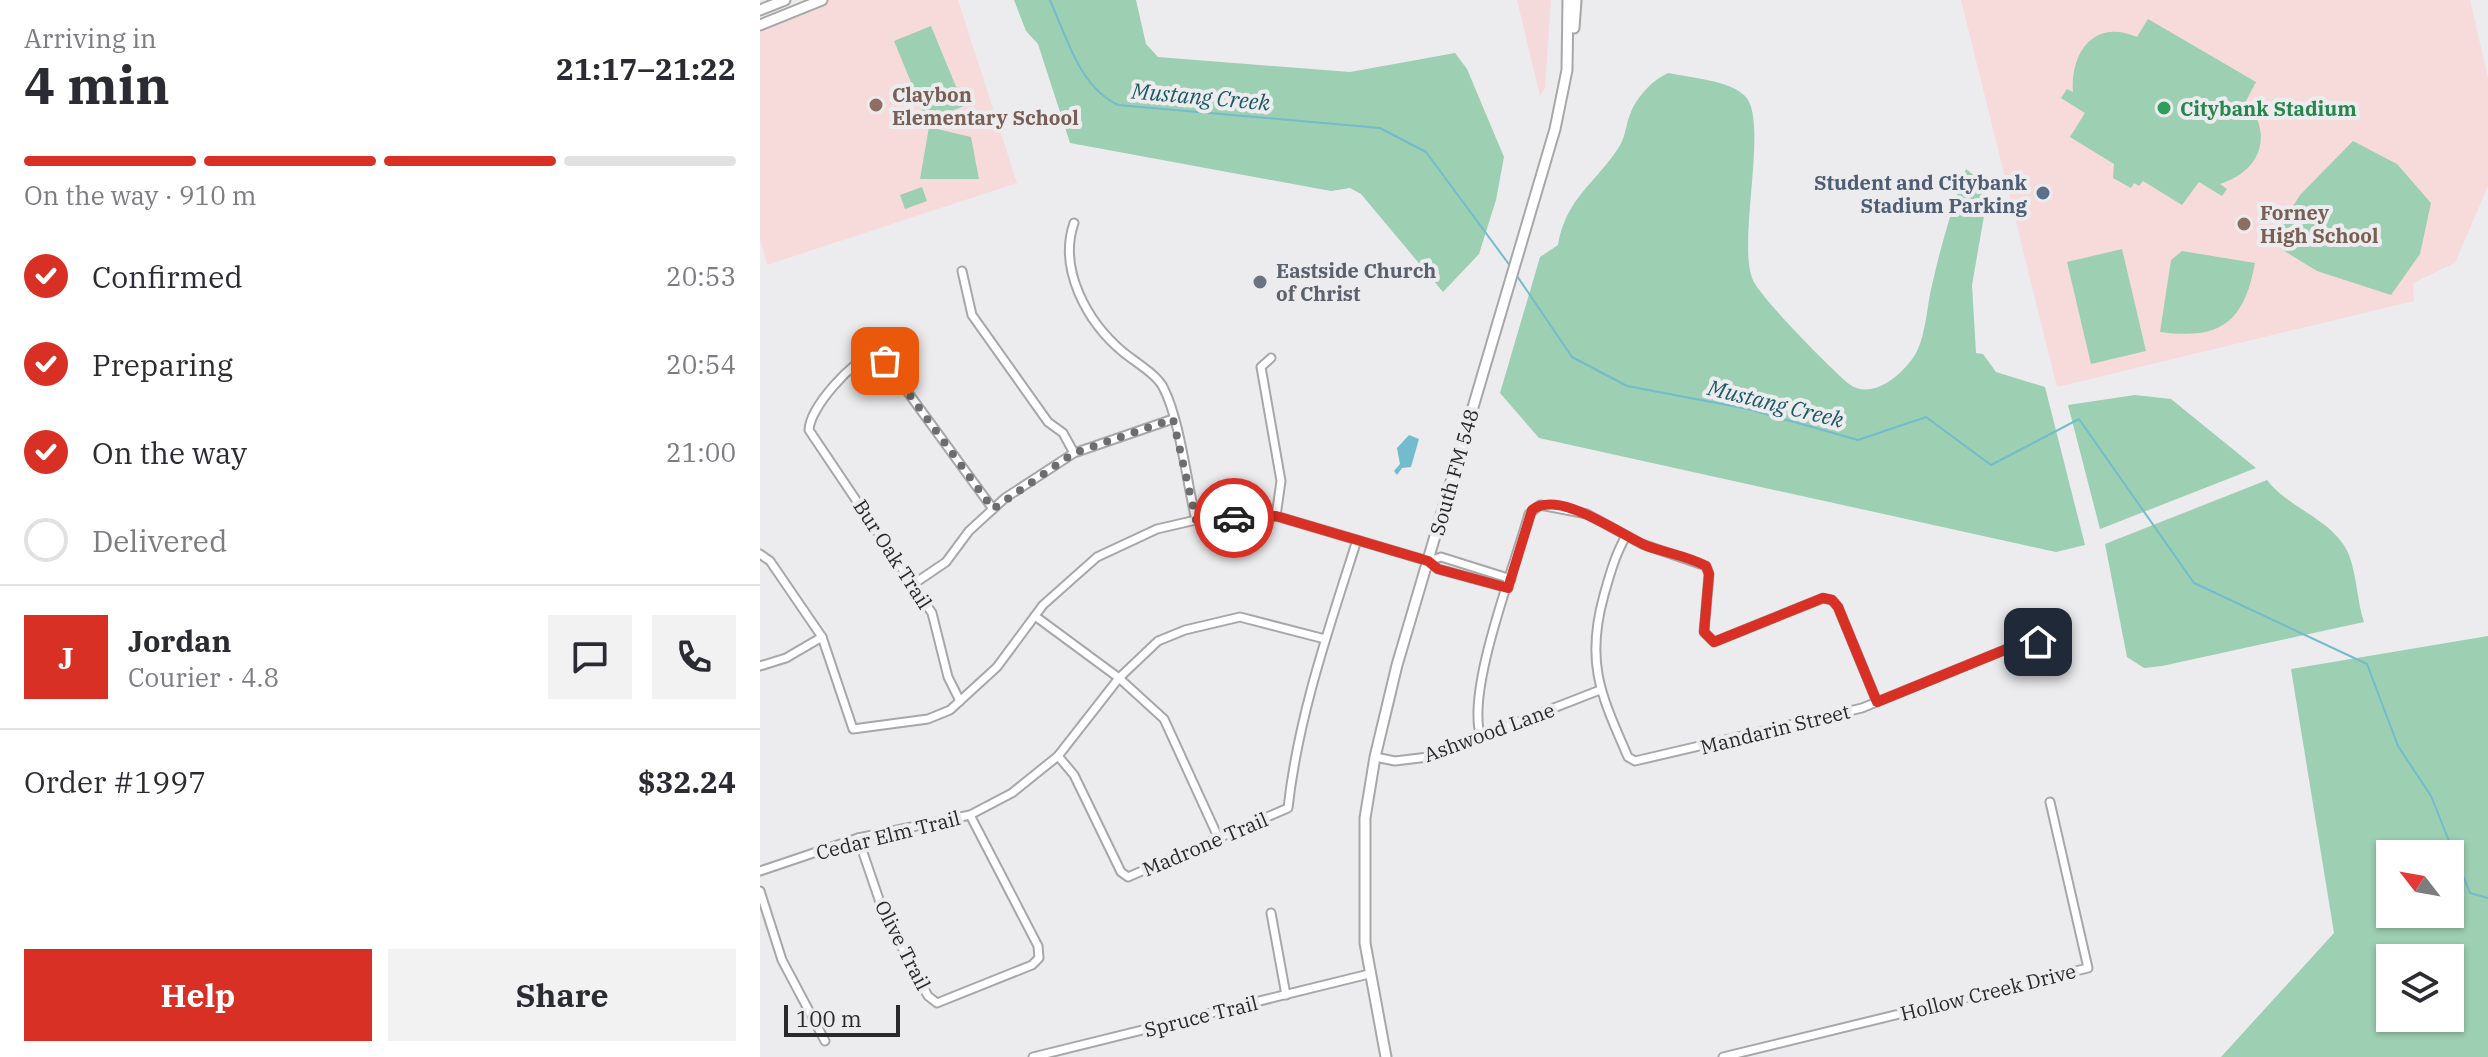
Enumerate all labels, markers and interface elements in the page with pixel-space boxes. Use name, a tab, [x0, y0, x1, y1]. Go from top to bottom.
text: Arriving in	[24, 21, 157, 55]
text: 21:17–21:22	[556, 49, 736, 88]
text: 4 min	[24, 51, 170, 118]
water label: Mustang Creek	[1130, 75, 1272, 117]
place label: Claybon Elementary School	[892, 81, 1079, 131]
place label: Citybank Stadium	[2180, 95, 2357, 122]
marker: Claybon Elementary School	[867, 96, 885, 114]
marker: Citybank Stadium	[2155, 99, 2173, 117]
place label: Student and Citybank Stadium Parking	[1814, 169, 2028, 219]
text: On the way · 910 m	[24, 178, 257, 212]
marker: Student and Citybank Stadium Parking	[2034, 184, 2052, 202]
place label: Forney High School	[2260, 199, 2379, 249]
marker: Forney High School	[2235, 215, 2253, 233]
icon: check	[24, 254, 68, 298]
text: Confirmed	[92, 257, 243, 296]
place label: Eastside Church of Christ	[1276, 257, 1436, 307]
text: 20:53	[666, 259, 736, 293]
marker: Eastside Church of Christ	[1251, 273, 1269, 291]
pin	[851, 327, 919, 395]
icon: bag	[863, 339, 907, 383]
icon: check	[24, 342, 68, 386]
text: Preparing	[92, 345, 233, 384]
text: 20:54	[666, 347, 736, 381]
water label: Mustang Creek	[1704, 372, 1847, 434]
street label: South FM 548	[1423, 406, 1485, 538]
icon: check	[24, 430, 68, 474]
text: On the way	[92, 433, 247, 472]
text: 21:00	[666, 435, 736, 469]
courier	[1194, 478, 1274, 558]
street label: Bur Oak Trail	[848, 494, 938, 614]
icon: car	[1212, 496, 1256, 540]
text: Delivered	[92, 521, 227, 560]
pin	[2004, 608, 2072, 676]
button: chat	[548, 615, 632, 699]
button: phone	[652, 615, 736, 699]
icon: home	[2016, 620, 2060, 664]
text: Jordan	[128, 621, 231, 660]
text: J	[58, 638, 74, 677]
text: Courier · 4.8	[128, 660, 279, 694]
street label: Ashwood Lane	[1420, 696, 1558, 768]
street label: Mandarin Street	[1698, 697, 1852, 761]
text: Order #1997	[24, 762, 206, 801]
text: $32.24	[638, 762, 736, 801]
street label: Cedar Elm Trail	[813, 804, 963, 866]
street label: Madrone Trail	[1138, 805, 1272, 883]
north arrow	[2376, 840, 2464, 928]
map controls	[2376, 840, 2464, 1032]
street label: Olive Trail	[869, 896, 937, 994]
button: layers	[2376, 944, 2464, 1032]
button: Help	[24, 949, 372, 1041]
button: Share	[388, 949, 736, 1041]
street label: Hollow Creek Drive	[1897, 957, 2079, 1027]
street label: Spruce Trail	[1142, 989, 1260, 1043]
scale bar	[784, 1001, 900, 1037]
text: 100 m	[796, 1004, 862, 1033]

